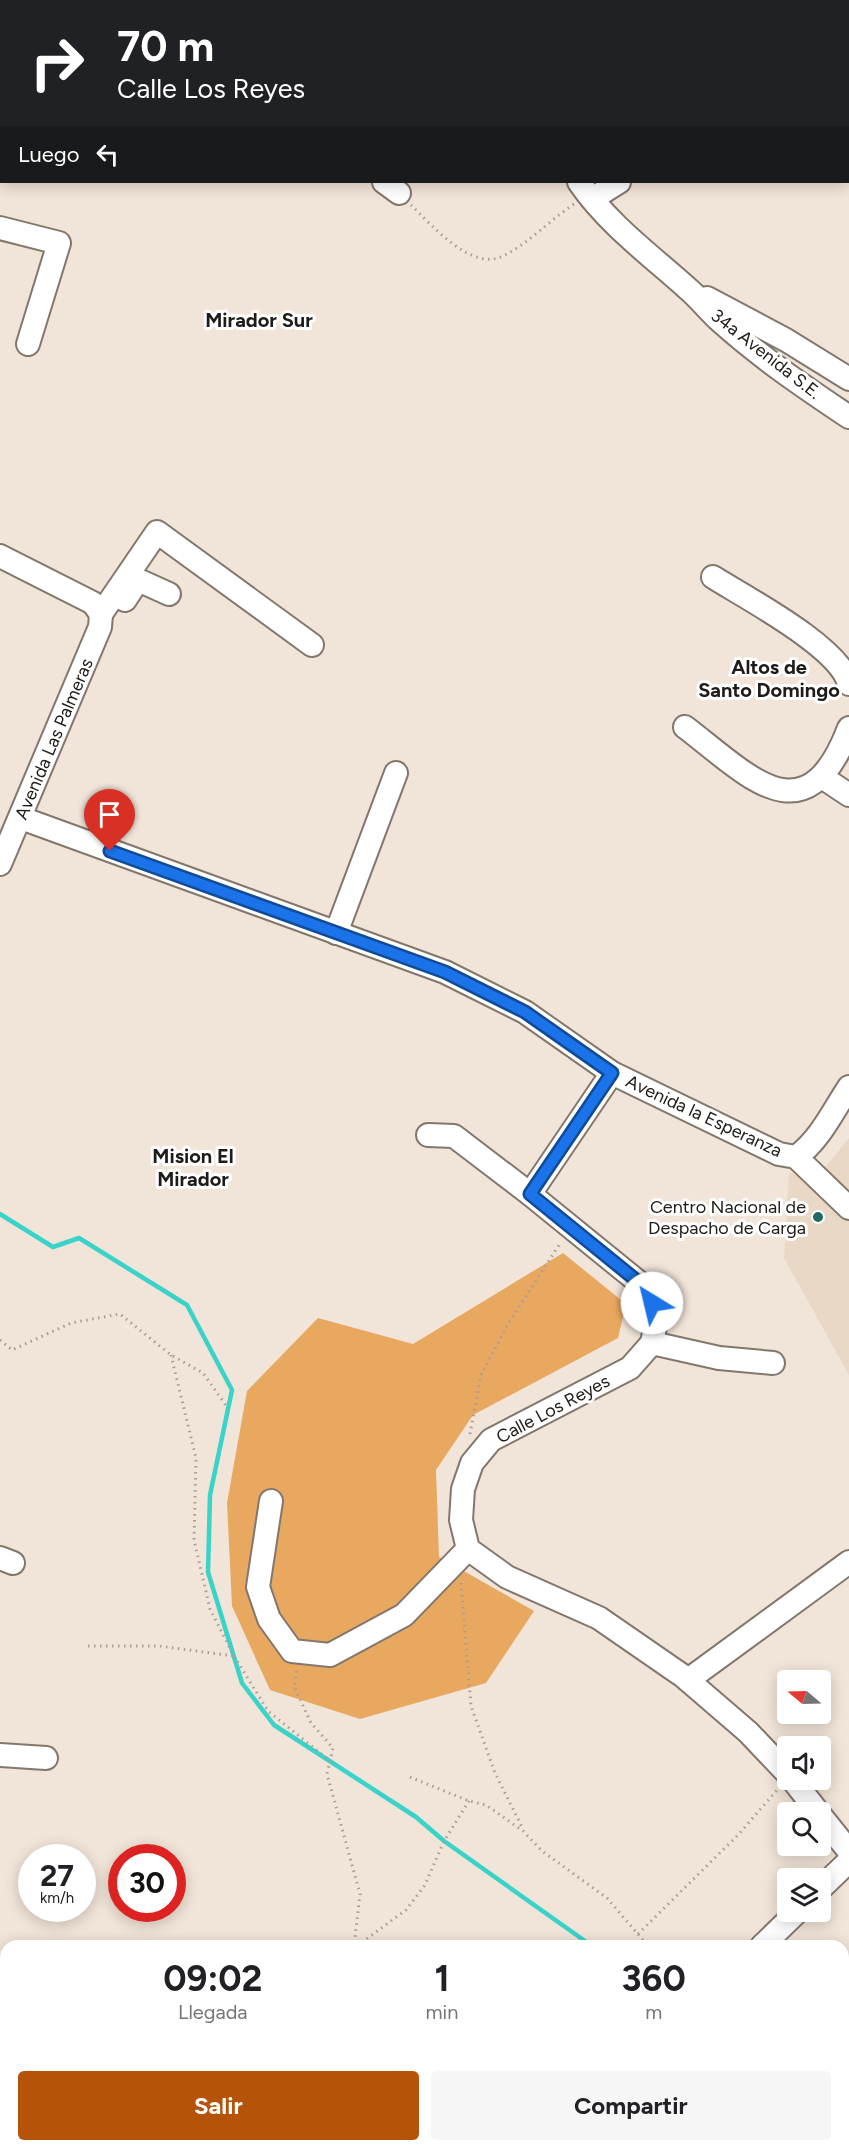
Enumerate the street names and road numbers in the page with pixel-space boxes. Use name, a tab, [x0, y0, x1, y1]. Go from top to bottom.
street label: 34a Avenida S.E.	[707, 304, 825, 404]
street label: Avenida Las Palmeras	[10, 655, 98, 823]
street label: Avenida la Esperanza	[622, 1070, 786, 1162]
street label: Calle Los Reyes	[493, 1370, 613, 1448]

